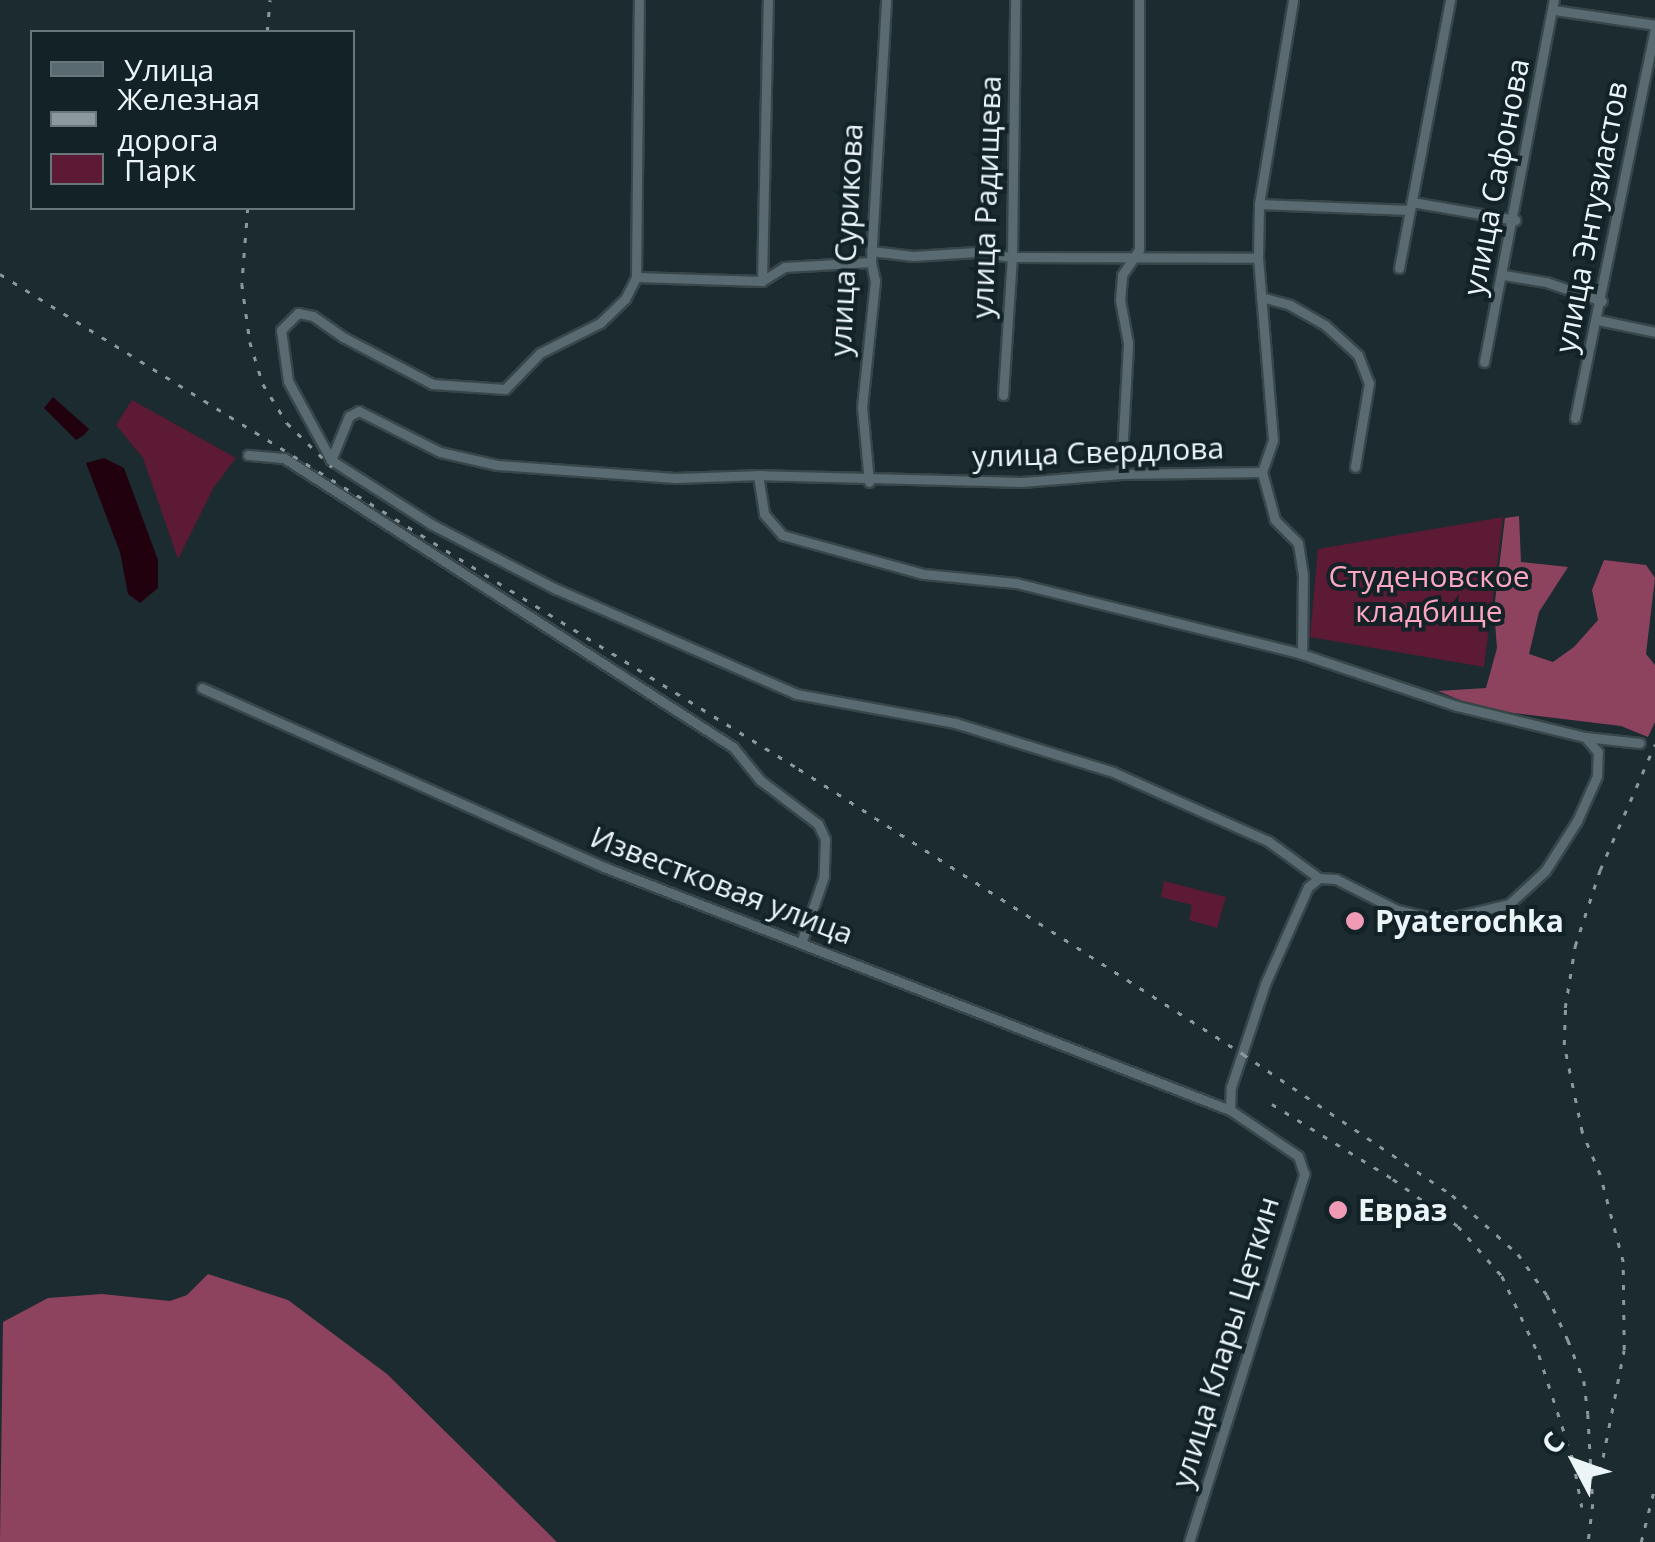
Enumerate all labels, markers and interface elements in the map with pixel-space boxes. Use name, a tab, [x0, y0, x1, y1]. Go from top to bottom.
legend	[30, 30, 355, 210]
text: Улица	[124, 49, 214, 90]
street label: улица Сафонова	[1455, 56, 1537, 298]
street label: улица Радищева	[964, 75, 1008, 319]
text: Железная дорога	[117, 78, 260, 160]
street label: улица Энтузиастов	[1547, 78, 1635, 356]
street label: улица Сурикова	[822, 123, 870, 357]
text: Парк	[124, 149, 196, 190]
street label: улица Свердлова	[971, 430, 1225, 474]
park label: Студеновское кладбище	[1328, 558, 1530, 628]
street label: Известковая улица	[586, 818, 858, 952]
place label: Pyaterochka	[1375, 903, 1564, 939]
marker: Pyaterochka	[1344, 910, 1366, 932]
street label: улица Клары Цеткин	[1164, 1192, 1286, 1492]
place label: Евраз	[1358, 1192, 1447, 1228]
marker: Евраз	[1327, 1199, 1349, 1221]
north arrow	[1525, 1412, 1625, 1512]
text: С	[1532, 1423, 1573, 1462]

